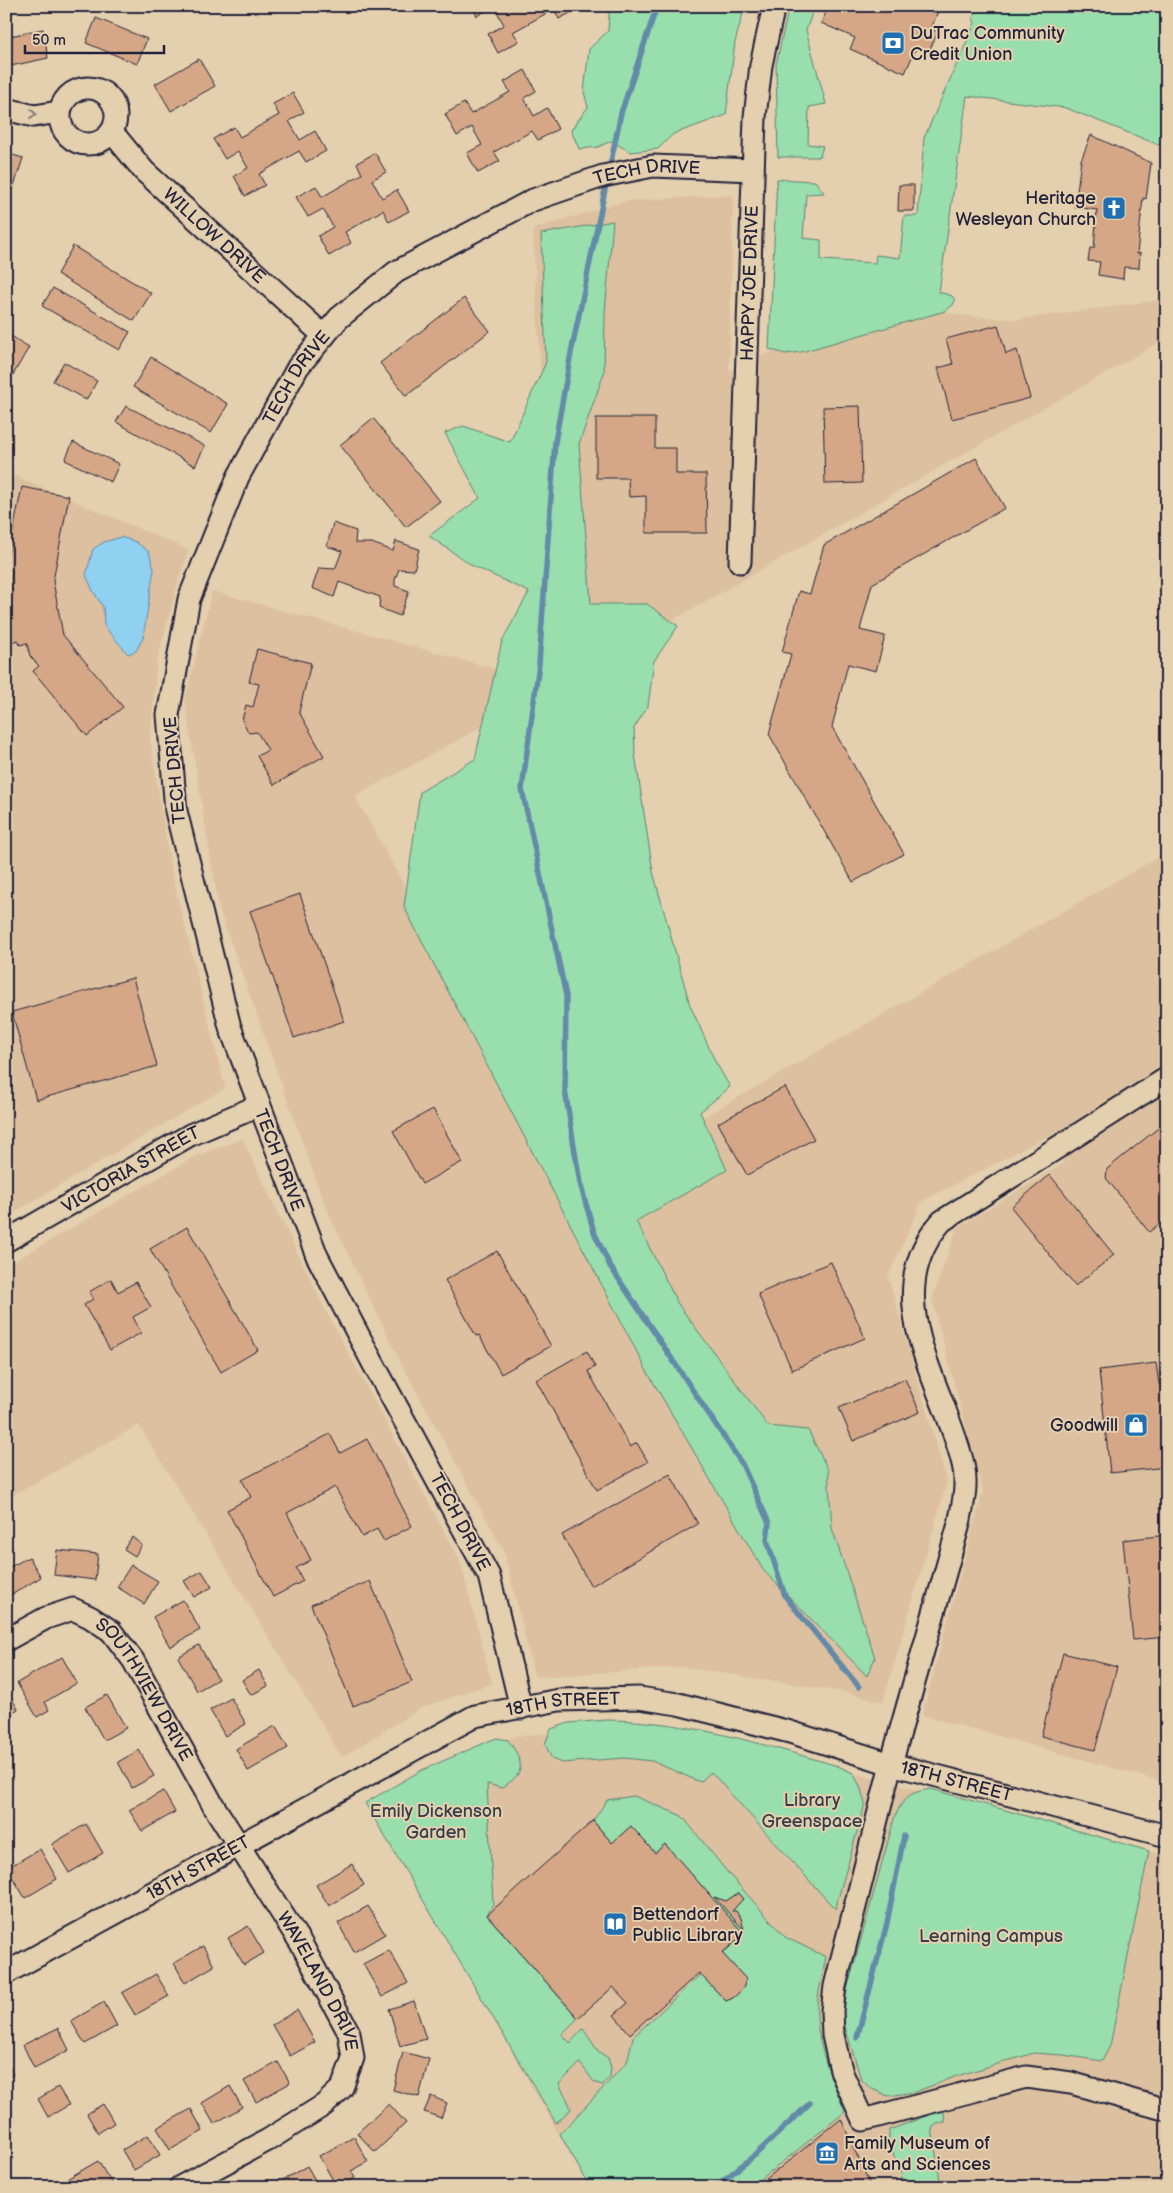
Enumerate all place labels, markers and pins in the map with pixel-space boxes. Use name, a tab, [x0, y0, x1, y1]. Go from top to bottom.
place label: DuTrac Community Credit Union	[910, 23, 1065, 65]
bank icon: DuTrac Community Credit Union	[880, 30, 906, 56]
place label: Heritage Wesleyan Church	[955, 188, 1096, 230]
church icon: Heritage Wesleyan Church	[1101, 195, 1127, 221]
shop icon: Goodwill	[1123, 1412, 1149, 1438]
place label: Goodwill	[1050, 1415, 1118, 1436]
place label: Bettendorf Public Library	[632, 1904, 744, 1946]
library icon: Bettendorf Public Library	[602, 1911, 628, 1937]
place label: Family Museum of Arts and Sciences	[844, 2133, 991, 2175]
museum icon: Family Museum of Arts and Sciences	[814, 2140, 840, 2166]

